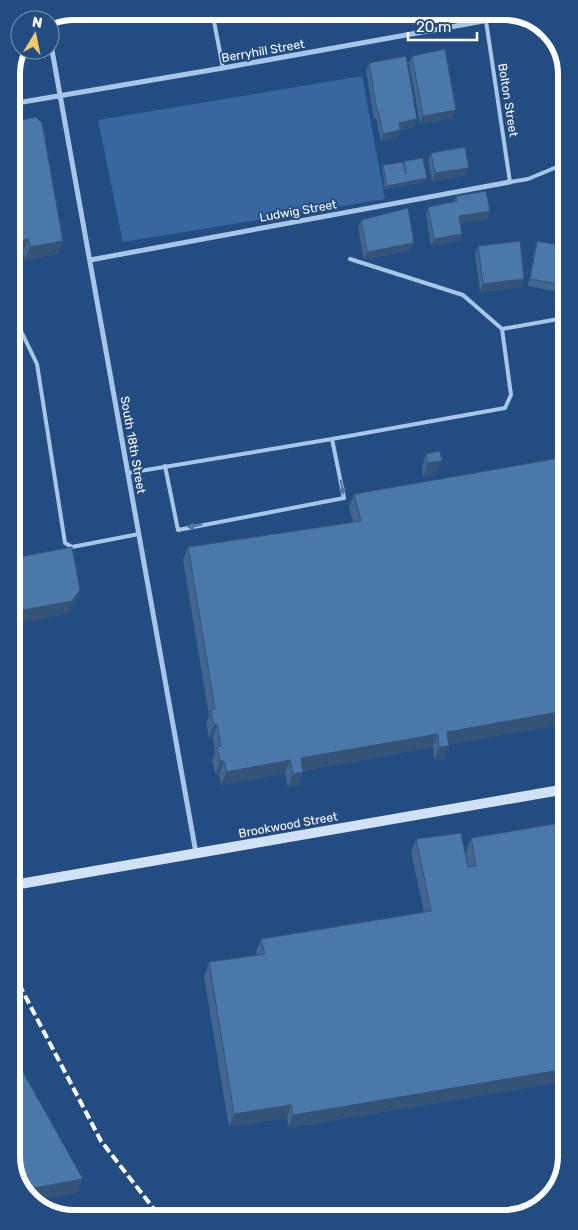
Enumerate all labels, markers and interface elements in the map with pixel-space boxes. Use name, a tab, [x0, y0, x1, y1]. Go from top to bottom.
north arrow	[10, 10, 60, 60]
scale bar	[408, 10, 477, 42]
text: N	[31, 13, 44, 32]
text: 20 m	[416, 18, 451, 36]
street label: Berryhill Street	[220, 37, 306, 65]
street label: Bolton Street	[495, 62, 521, 138]
street label: Ludwig Street	[258, 197, 338, 225]
street label: South 18th Street	[118, 395, 149, 495]
one-way arrow	[338, 480, 346, 496]
one-way arrow	[187, 523, 203, 531]
street label: Brookwood Street	[237, 809, 339, 841]

